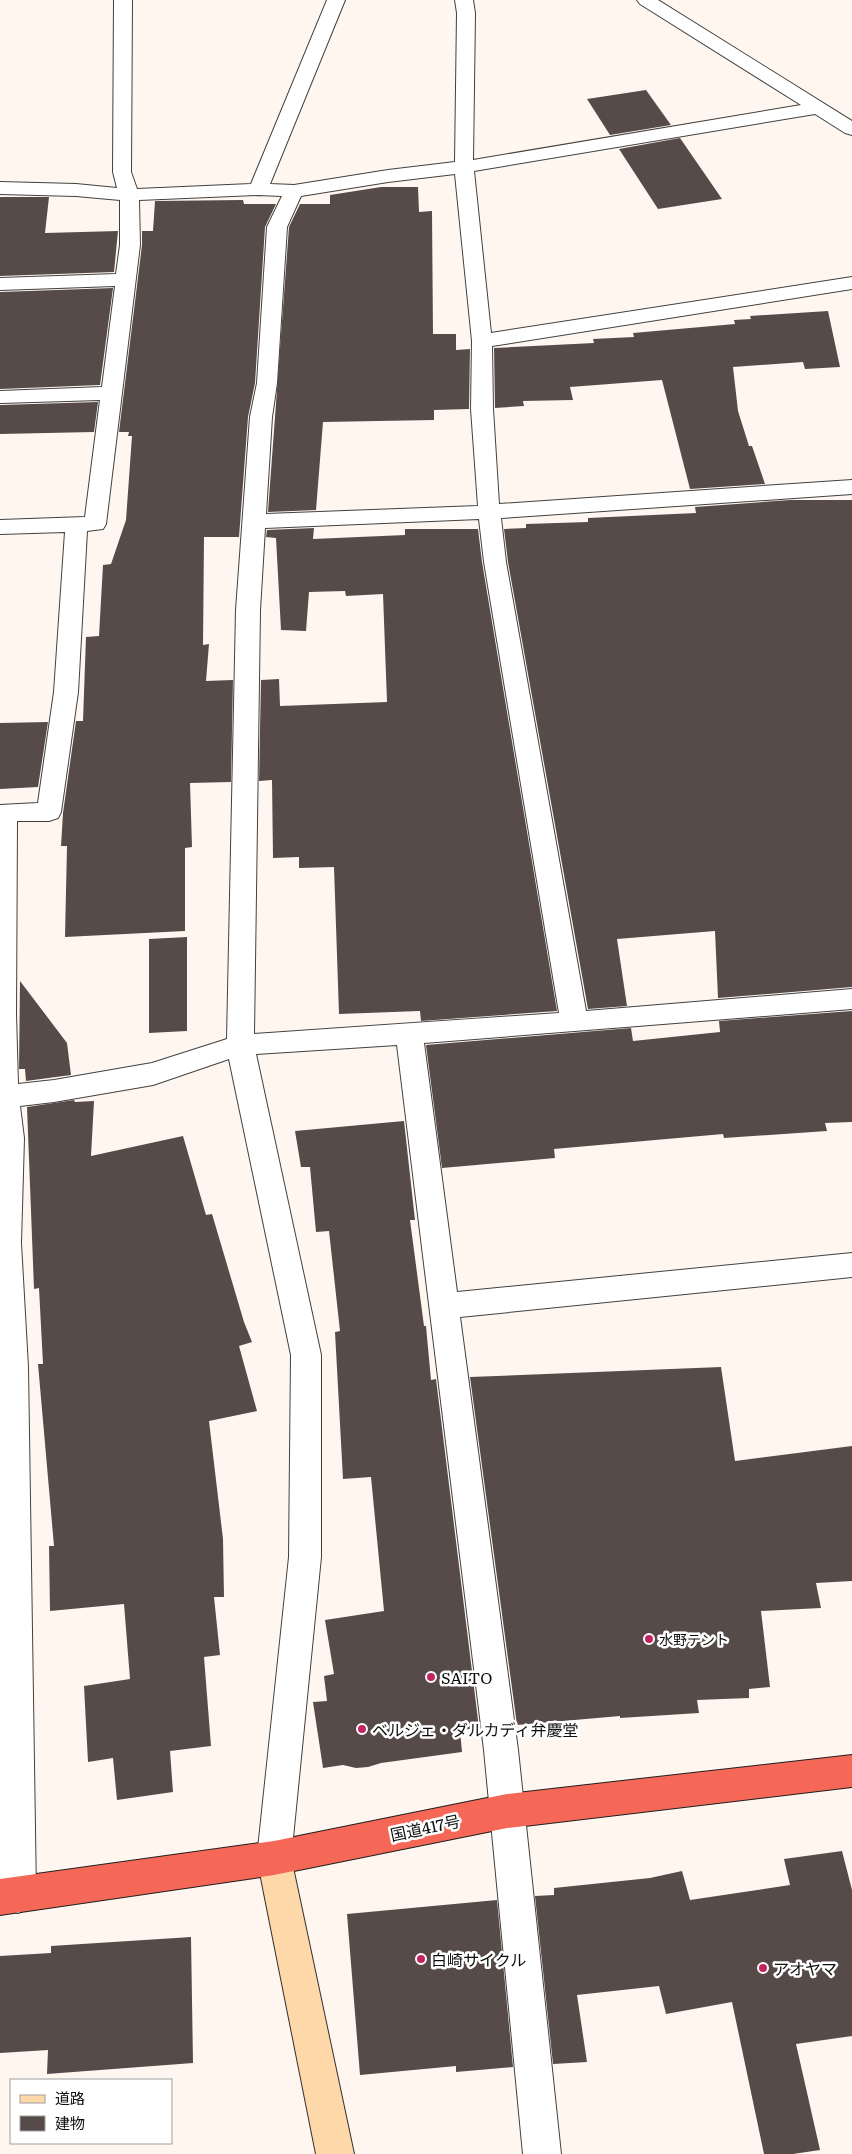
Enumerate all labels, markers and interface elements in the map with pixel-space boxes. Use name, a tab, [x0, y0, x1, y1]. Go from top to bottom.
place label: 水野テント	[659, 1629, 729, 1649]
marker: 水野テント	[643, 1633, 655, 1645]
place label: SAITO	[441, 1665, 492, 1689]
marker: SAITO	[425, 1671, 437, 1683]
place label: ベルジェ・ダルカディ弁慶堂	[372, 1717, 578, 1741]
marker: ベルジェ・ダルカディ弁慶堂	[356, 1723, 368, 1735]
street label: 国道417号	[388, 1808, 462, 1846]
place label: 白崎サイクル	[431, 1947, 526, 1971]
marker: 白崎サイクル	[415, 1953, 427, 1965]
place label: アオヤマ	[773, 1956, 837, 1980]
marker: アオヤマ	[757, 1962, 769, 1974]
legend	[10, 2079, 172, 2144]
text: 道路	[55, 2086, 85, 2109]
text: 建物	[55, 2111, 85, 2134]

